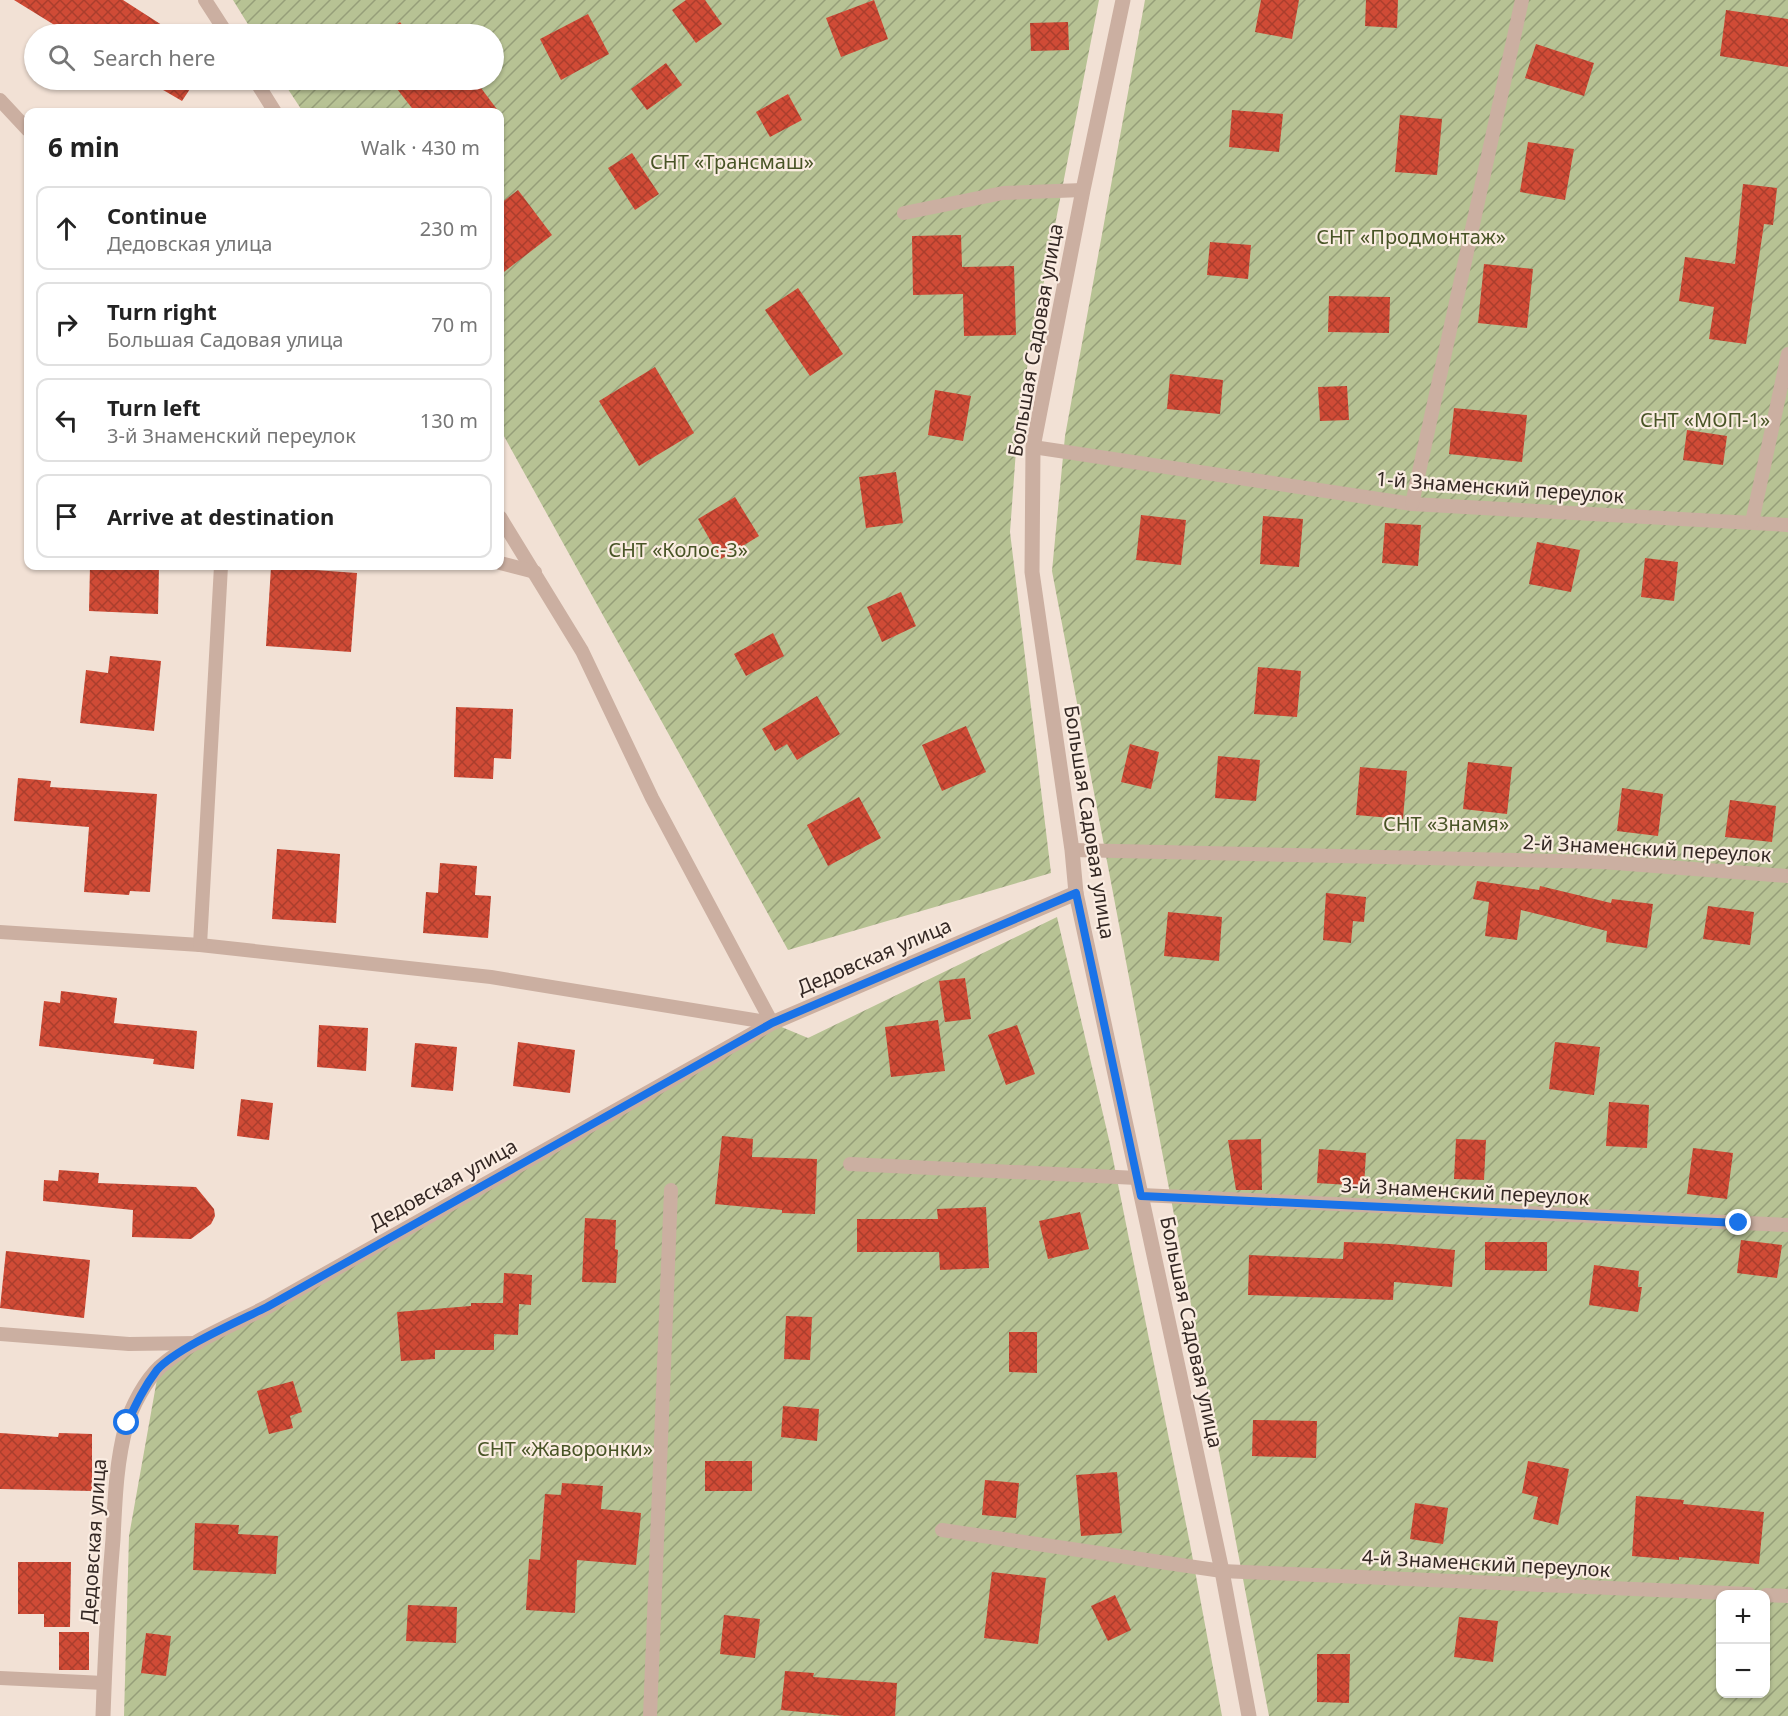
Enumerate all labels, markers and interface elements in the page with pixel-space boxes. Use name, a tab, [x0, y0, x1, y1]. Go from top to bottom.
search box	[24, 24, 504, 90]
icon: search	[45, 41, 78, 74]
text: Search here	[93, 42, 215, 72]
text: 6 min	[48, 129, 120, 165]
text: Walk · 430 m	[361, 134, 480, 161]
park label: СНТ «Трансмаш»	[650, 148, 814, 175]
text: Continue	[107, 200, 207, 230]
icon: ahead	[50, 212, 83, 245]
text: 230 m	[420, 215, 478, 242]
street label: Большая Садовая улица	[1001, 221, 1069, 459]
park label: СНТ «Продмонтаж»	[1316, 223, 1506, 250]
text: Дедовская улица	[107, 230, 272, 257]
text: Turn right	[107, 296, 217, 326]
icon: right	[50, 308, 83, 341]
text: 70 m	[431, 311, 478, 338]
text: Большая Садовая улица	[107, 326, 343, 353]
text: Turn left	[107, 392, 201, 422]
icon: left	[50, 404, 83, 437]
park label: СНТ «МОП-1»	[1640, 406, 1770, 433]
text: 130 m	[420, 407, 478, 434]
text: 3-й Знаменский переулок	[107, 422, 356, 449]
street label: 1-й Знаменский переулок	[1375, 465, 1625, 509]
icon: arrive	[50, 500, 83, 533]
text: Arrive at destination	[107, 501, 334, 531]
park label: СНТ «Колос-3»	[608, 536, 748, 563]
street label: Большая Садовая улица	[1058, 703, 1122, 941]
park label: СНТ «Знамя»	[1383, 810, 1509, 837]
street label: 2-й Знаменский переулок	[1522, 828, 1772, 868]
street label: Дедовская улица	[793, 911, 955, 1001]
street label: Дедовская улица	[364, 1132, 522, 1236]
street label: 3-й Знаменский переулок	[1340, 1171, 1590, 1211]
route end	[1725, 1209, 1751, 1235]
street label: Большая Садовая улица	[1154, 1214, 1230, 1450]
route start	[113, 1409, 139, 1435]
park label: СНТ «Жаворонки»	[477, 1435, 653, 1462]
street label: Дедовская улица	[74, 1458, 112, 1624]
street label: 4-й Знаменский переулок	[1361, 1543, 1611, 1583]
map controls	[1716, 1590, 1770, 1698]
button: +	[1716, 1590, 1770, 1644]
button: −	[1716, 1644, 1770, 1698]

